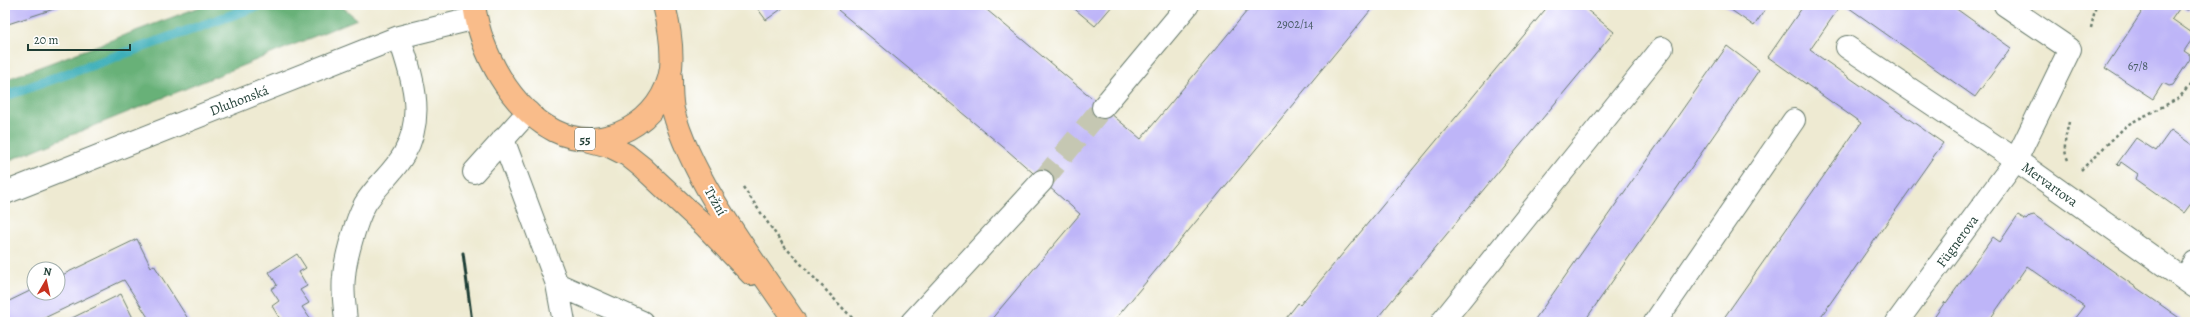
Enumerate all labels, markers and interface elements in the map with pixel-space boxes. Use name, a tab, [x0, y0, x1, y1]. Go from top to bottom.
house number: 2902/14	[1277, 16, 1314, 32]
scale bar	[28, 26, 130, 52]
text: 20 m	[34, 32, 58, 48]
house number: 67/8	[2128, 58, 2148, 74]
street label: Dluhonská	[207, 80, 272, 120]
road number: 55	[575, 128, 595, 150]
street label: Mervartova	[2018, 158, 2082, 212]
street label: Tržní	[700, 183, 731, 219]
street label: Fügnerova	[1932, 211, 1983, 271]
north arrow	[26, 261, 66, 301]
text: N	[42, 264, 53, 280]

